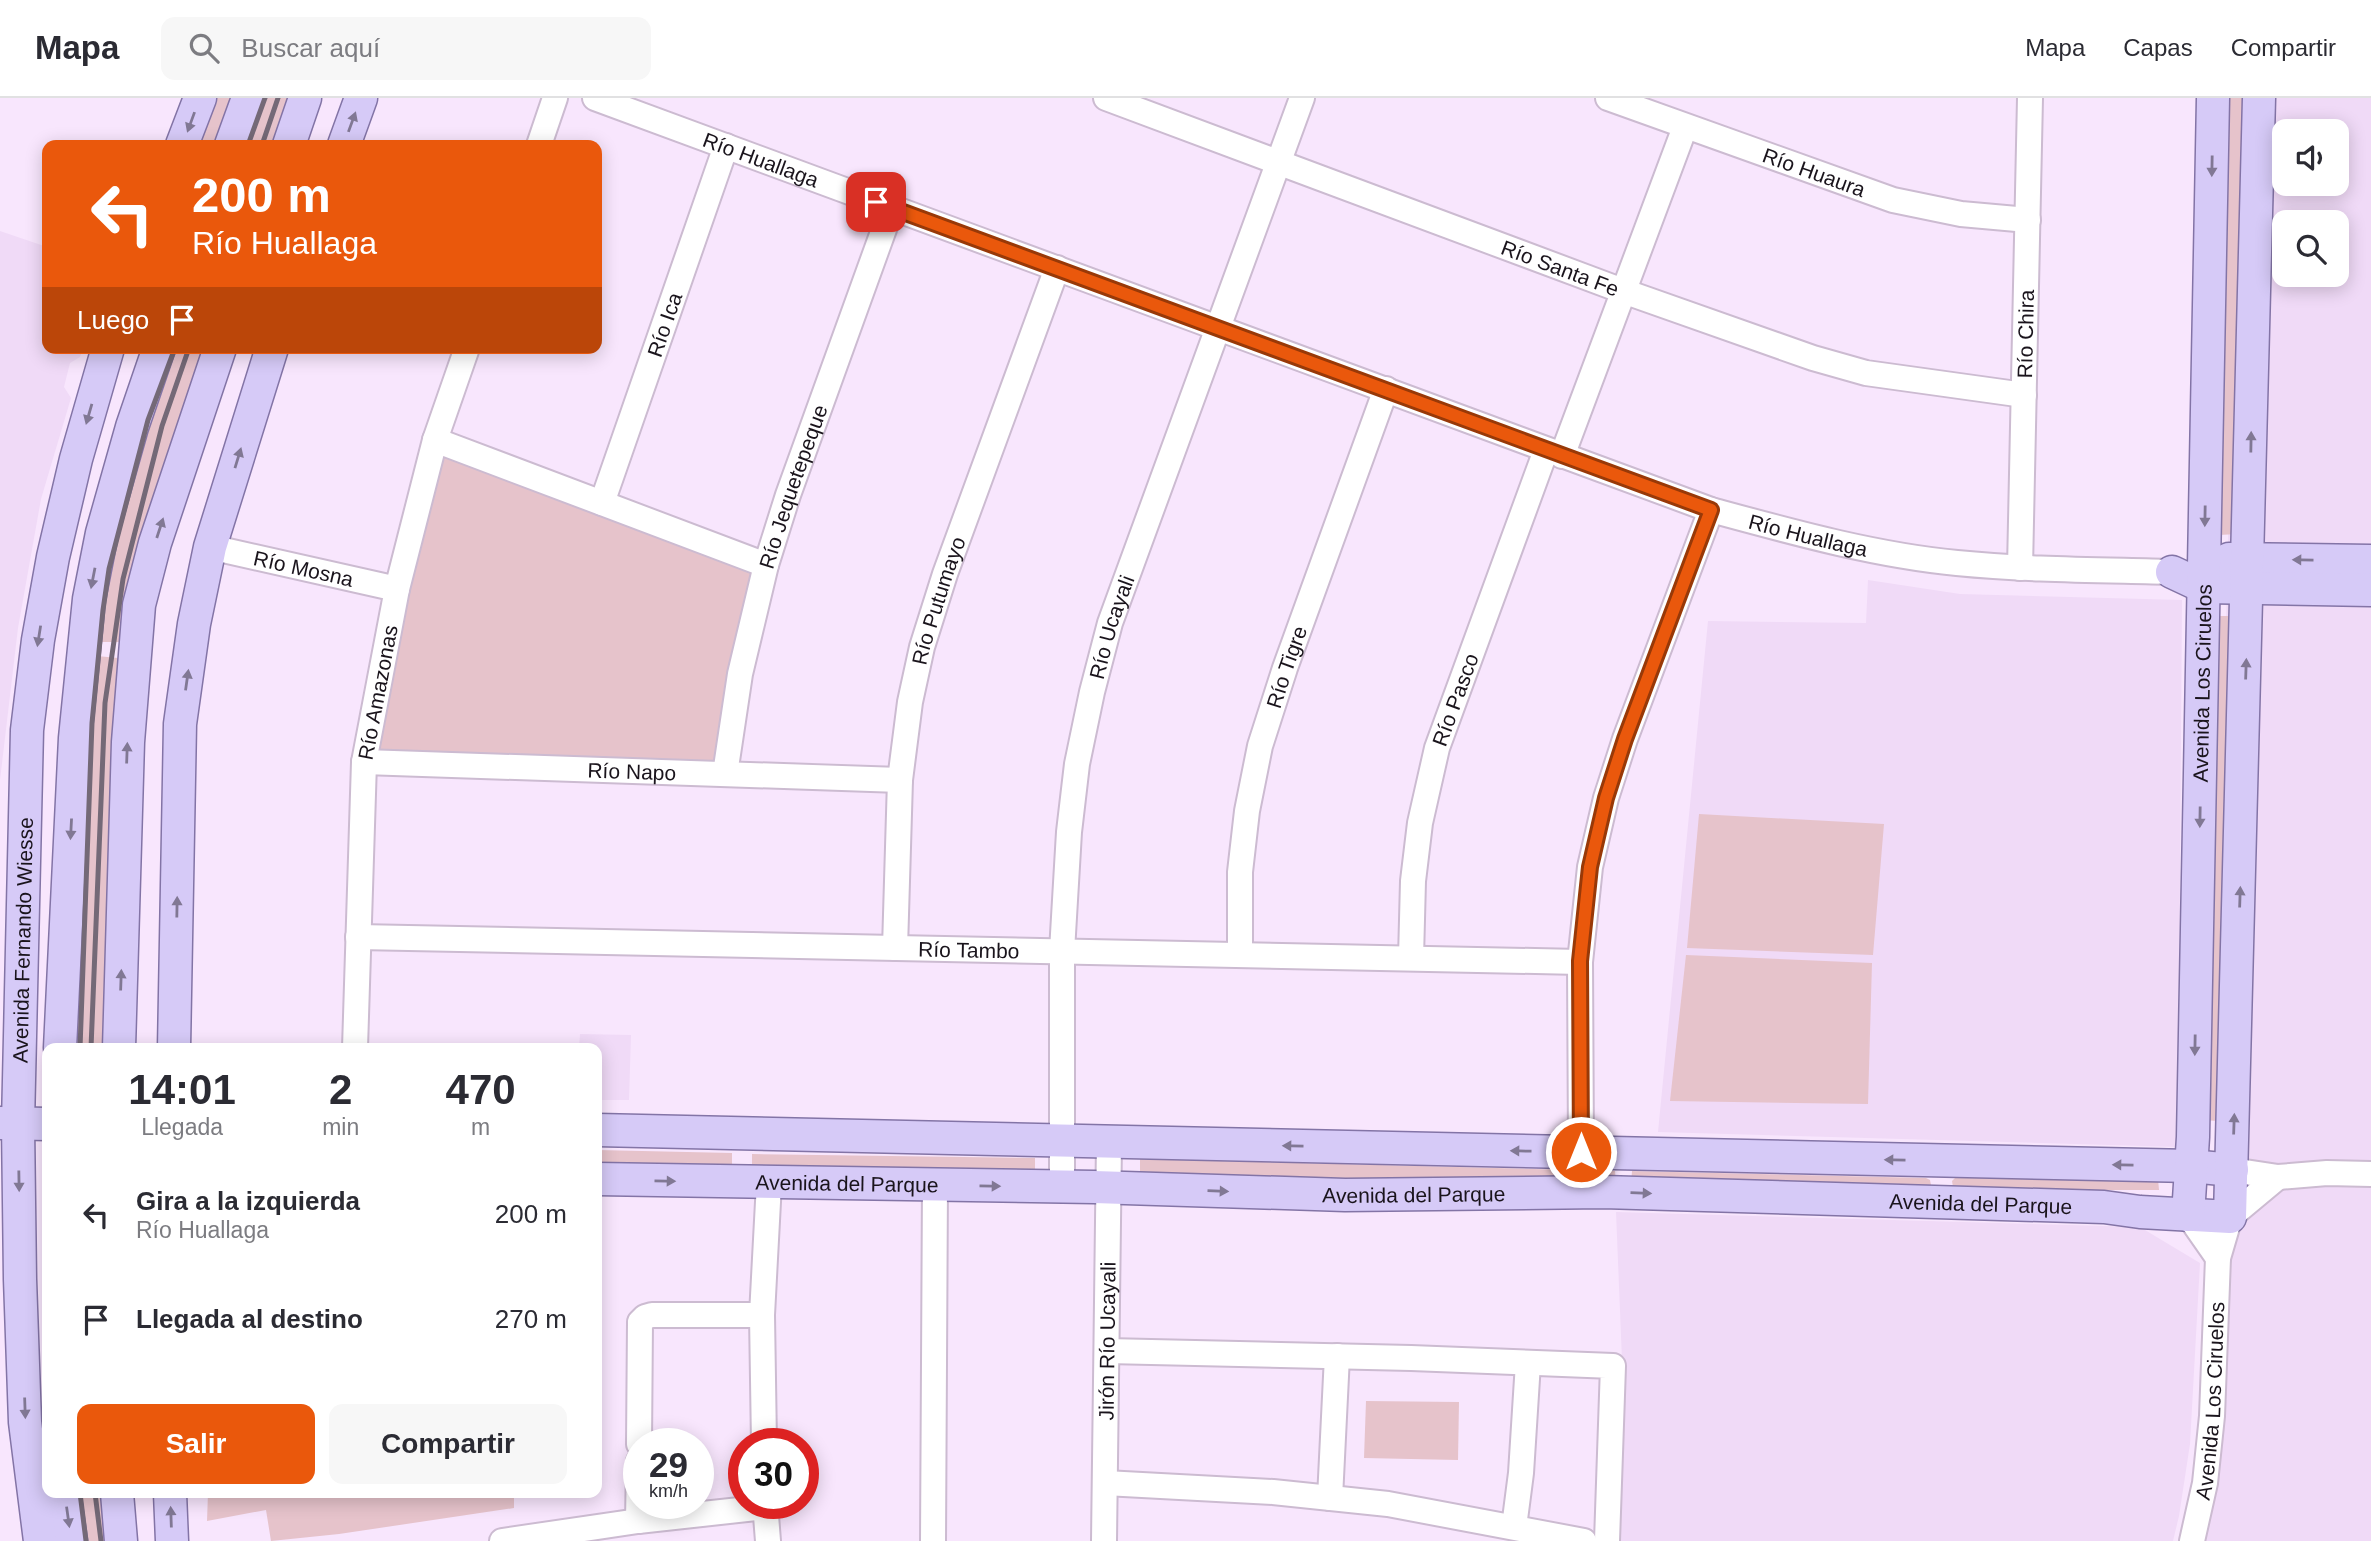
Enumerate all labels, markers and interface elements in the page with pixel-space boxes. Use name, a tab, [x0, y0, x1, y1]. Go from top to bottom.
search box	[161, 17, 651, 80]
text: Mapa	[35, 29, 119, 66]
icon: search	[185, 29, 223, 67]
text: Buscar aquí	[241, 33, 380, 63]
text: Mapa	[2025, 34, 2085, 61]
text: Capas	[2123, 34, 2193, 61]
text: Compartir	[2231, 34, 2336, 61]
one-way arrow	[185, 111, 196, 132]
one-way arrow	[347, 111, 358, 132]
map controls	[2272, 119, 2349, 287]
button: sound	[2272, 119, 2349, 196]
street label: Río Huallaga	[700, 127, 822, 191]
street label: Río Huaura	[1760, 143, 1869, 201]
one-way arrow	[2206, 155, 2218, 177]
icon: left	[77, 168, 168, 259]
text: 200 m	[192, 168, 331, 222]
pin	[846, 172, 906, 232]
icon: arrive	[857, 183, 895, 221]
button: search	[2272, 210, 2349, 287]
text: Río Huallaga	[192, 225, 377, 261]
street label: Río Santa Fe	[1498, 235, 1622, 300]
street label: Río Ica	[642, 289, 686, 360]
street label: Río Chira	[2013, 289, 2037, 379]
icon: arrive	[163, 301, 201, 339]
text: Luego	[77, 305, 149, 335]
street label: Río Jequetepeque	[754, 401, 831, 571]
one-way arrow	[83, 403, 94, 425]
one-way arrow	[2245, 431, 2257, 453]
one-way arrow	[233, 448, 243, 469]
one-way arrow	[2200, 505, 2211, 527]
street label: Río Huallaga	[1746, 509, 1870, 561]
one-way arrow	[155, 518, 166, 539]
street label: Río Putumayo	[907, 533, 969, 667]
street label: Río Mosna	[252, 546, 356, 590]
one-way arrow	[2292, 554, 2314, 566]
one-way arrow	[88, 567, 99, 589]
street label: Río Ucayali	[1084, 572, 1138, 681]
street label: Avenida Los Ciruelos	[2188, 584, 2215, 783]
street label: Río Amazonas	[353, 623, 401, 762]
street label: Río Tigre	[1261, 623, 1311, 711]
one-way arrow	[33, 625, 44, 647]
street label: Río Pasco	[1427, 650, 1482, 749]
one-way arrow	[2240, 658, 2251, 680]
one-way arrow	[181, 668, 192, 690]
one-way arrow	[122, 741, 133, 763]
street label: Río Napo	[587, 758, 677, 784]
one-way arrow	[2194, 806, 2205, 828]
street label: Avenida Fernando Wiesse	[8, 817, 37, 1063]
one-way arrow	[65, 818, 76, 840]
one-way arrow	[2234, 886, 2245, 908]
one-way arrow	[171, 895, 182, 917]
street label: Río Tambo	[918, 937, 1020, 962]
one-way arrow	[116, 969, 127, 991]
one-way arrow	[2189, 1034, 2201, 1056]
text: 14:01	[128, 1066, 236, 1113]
text: 2	[329, 1066, 352, 1113]
text: 470	[446, 1066, 516, 1113]
one-way arrow	[2228, 1113, 2239, 1135]
text: Llegada	[141, 1114, 223, 1140]
text: min	[322, 1114, 359, 1140]
text: m	[471, 1114, 490, 1140]
position arrow	[1544, 1115, 1618, 1189]
one-way arrow	[1282, 1140, 1304, 1152]
one-way arrow	[1510, 1145, 1532, 1157]
one-way arrow	[1884, 1154, 1906, 1165]
one-way arrow	[2111, 1159, 2133, 1171]
one-way arrow	[13, 1170, 25, 1192]
street label: Avenida del Parque	[755, 1170, 939, 1196]
one-way arrow	[654, 1175, 676, 1186]
one-way arrow	[980, 1180, 1002, 1191]
street label: Avenida del Parque	[1322, 1182, 1505, 1207]
one-way arrow	[1207, 1185, 1229, 1196]
text: Gira a la izquierda	[136, 1186, 360, 1216]
one-way arrow	[1631, 1187, 1653, 1199]
street label: Avenida del Parque	[1889, 1189, 2072, 1218]
icon: left	[77, 1196, 115, 1234]
text: 200 m	[495, 1199, 567, 1229]
text: Río Huallaga	[136, 1217, 269, 1243]
street label: Jirón Río Ucayali	[1094, 1261, 1119, 1421]
icon: arrive	[77, 1301, 115, 1339]
street label: Avenida Los Ciruelos	[2190, 1301, 2228, 1502]
text: Llegada al destino	[136, 1304, 363, 1334]
text: 270 m	[495, 1304, 567, 1334]
one-way arrow	[19, 1397, 30, 1419]
button: Salir	[77, 1404, 315, 1484]
button: Compartir	[329, 1404, 567, 1484]
speed limit sign: 30	[728, 1428, 819, 1519]
text: 29	[649, 1445, 688, 1484]
text: km/h	[649, 1481, 688, 1501]
one-way arrow	[63, 1506, 74, 1528]
one-way arrow	[165, 1506, 176, 1528]

